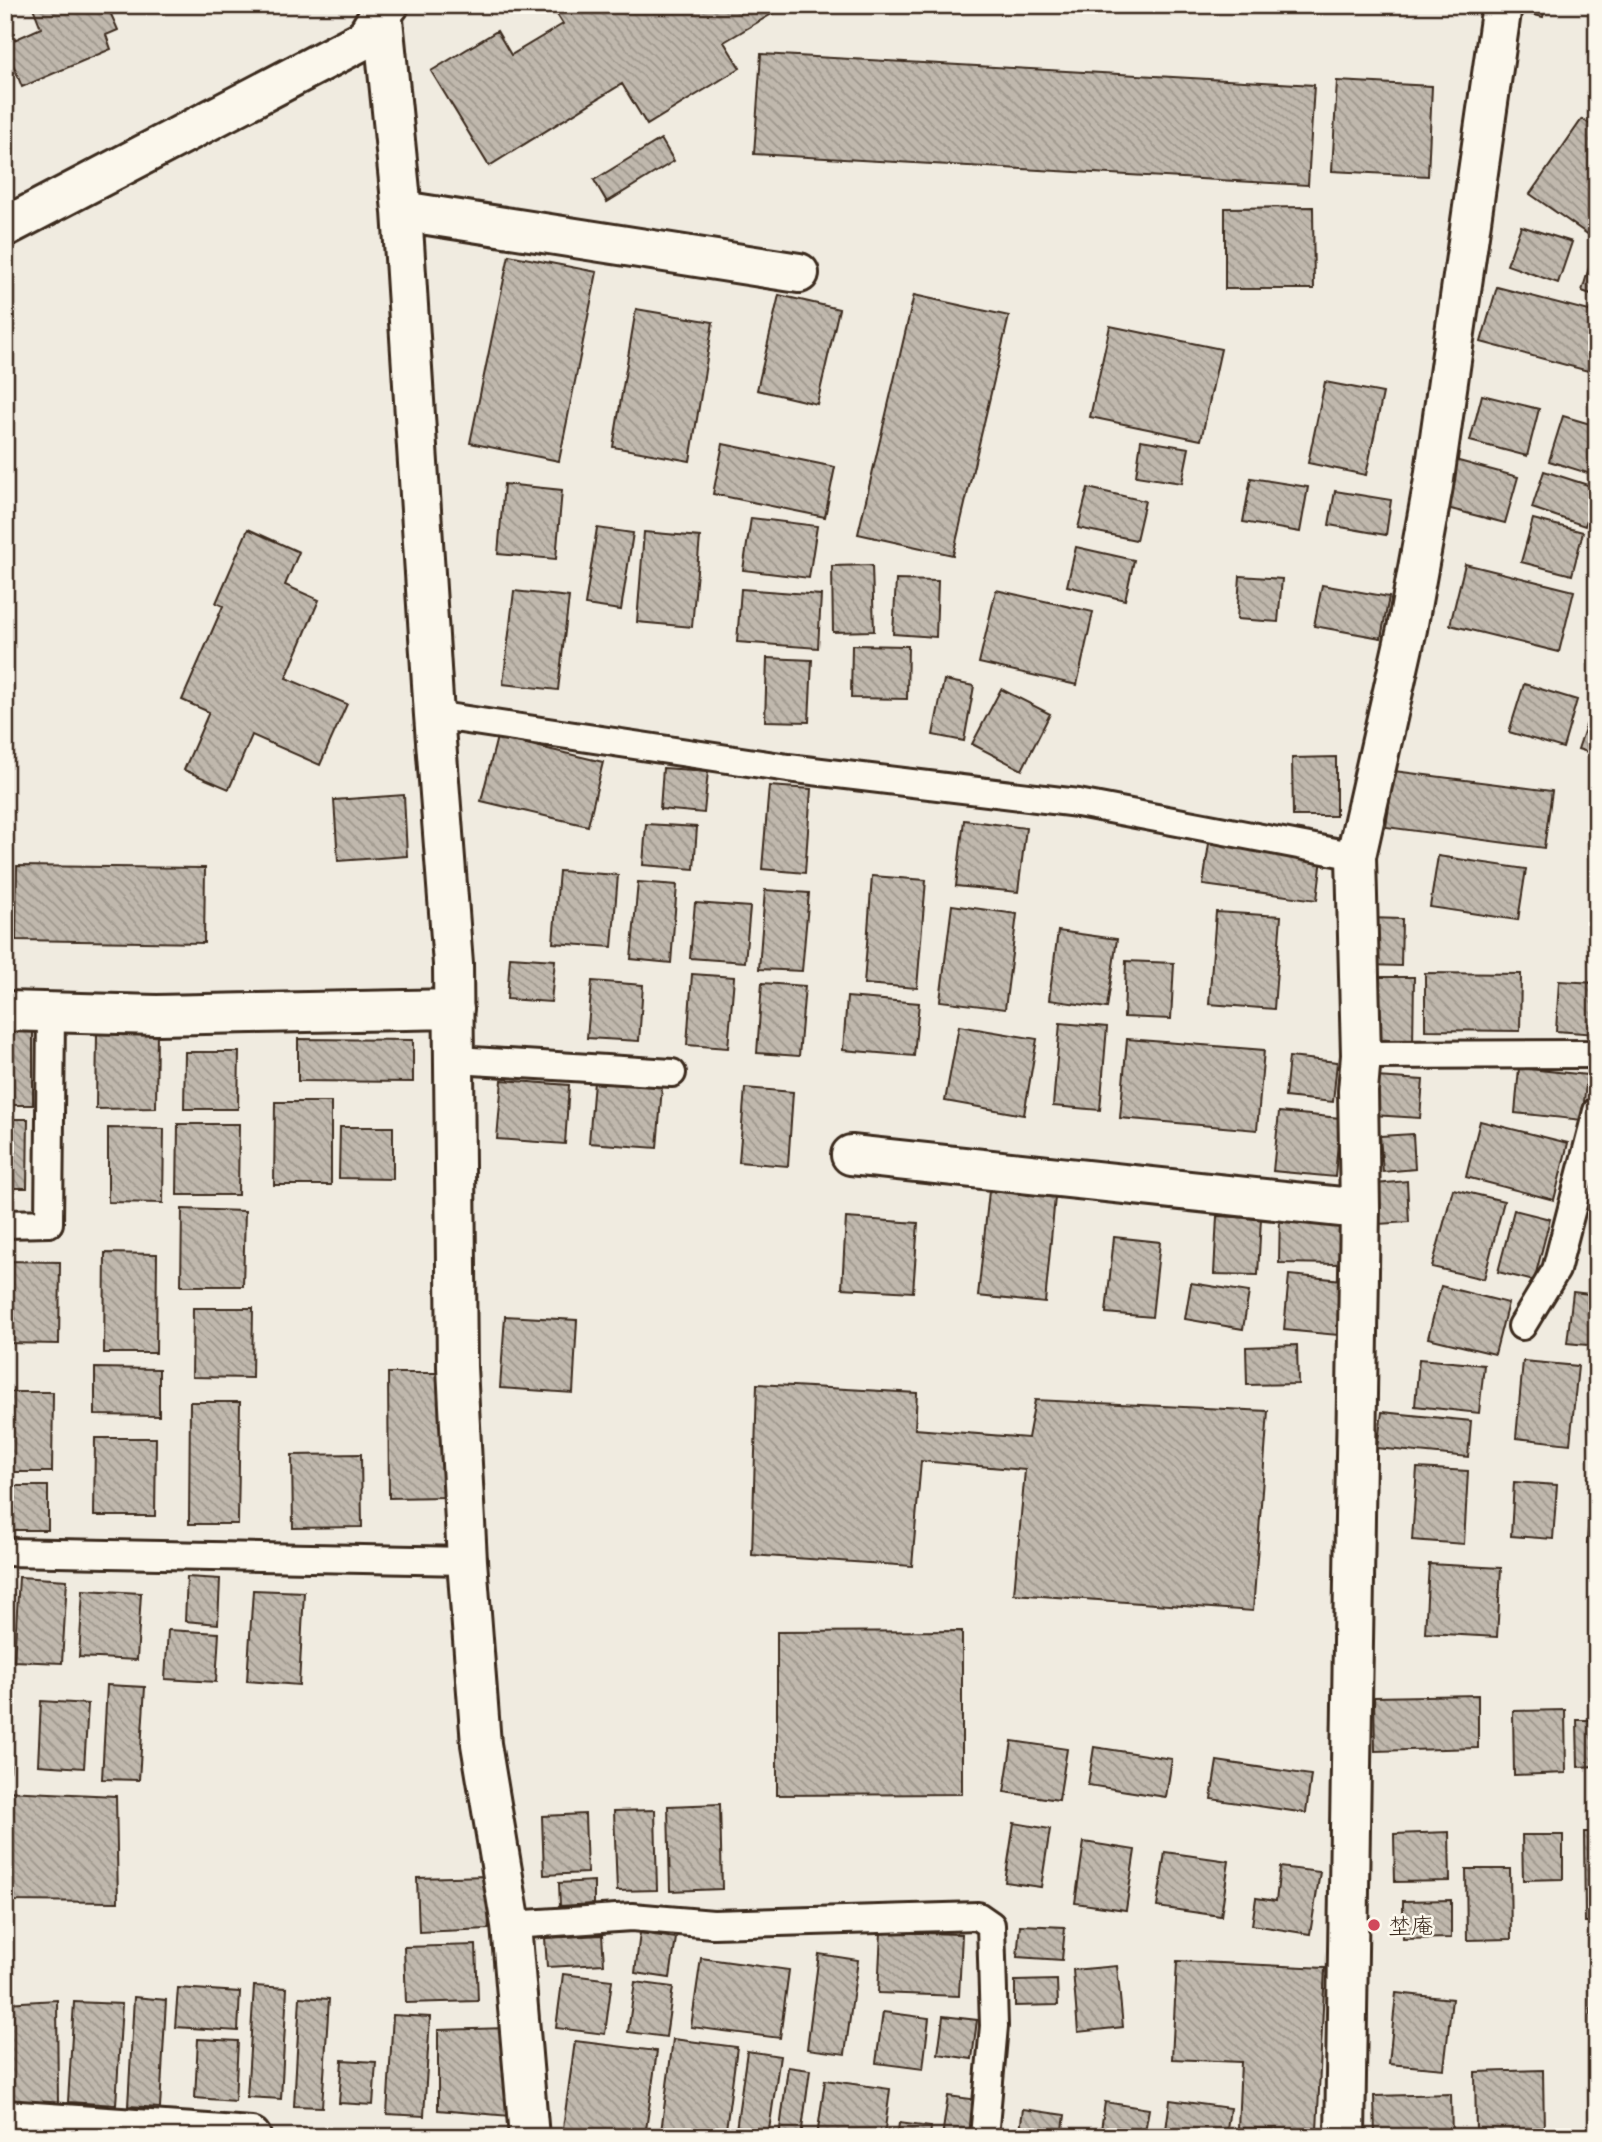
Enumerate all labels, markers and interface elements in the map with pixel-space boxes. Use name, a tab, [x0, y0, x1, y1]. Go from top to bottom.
place label: 埜庵	[1388, 1910, 1434, 1940]
marker: 埜庵	[1366, 1917, 1382, 1933]

